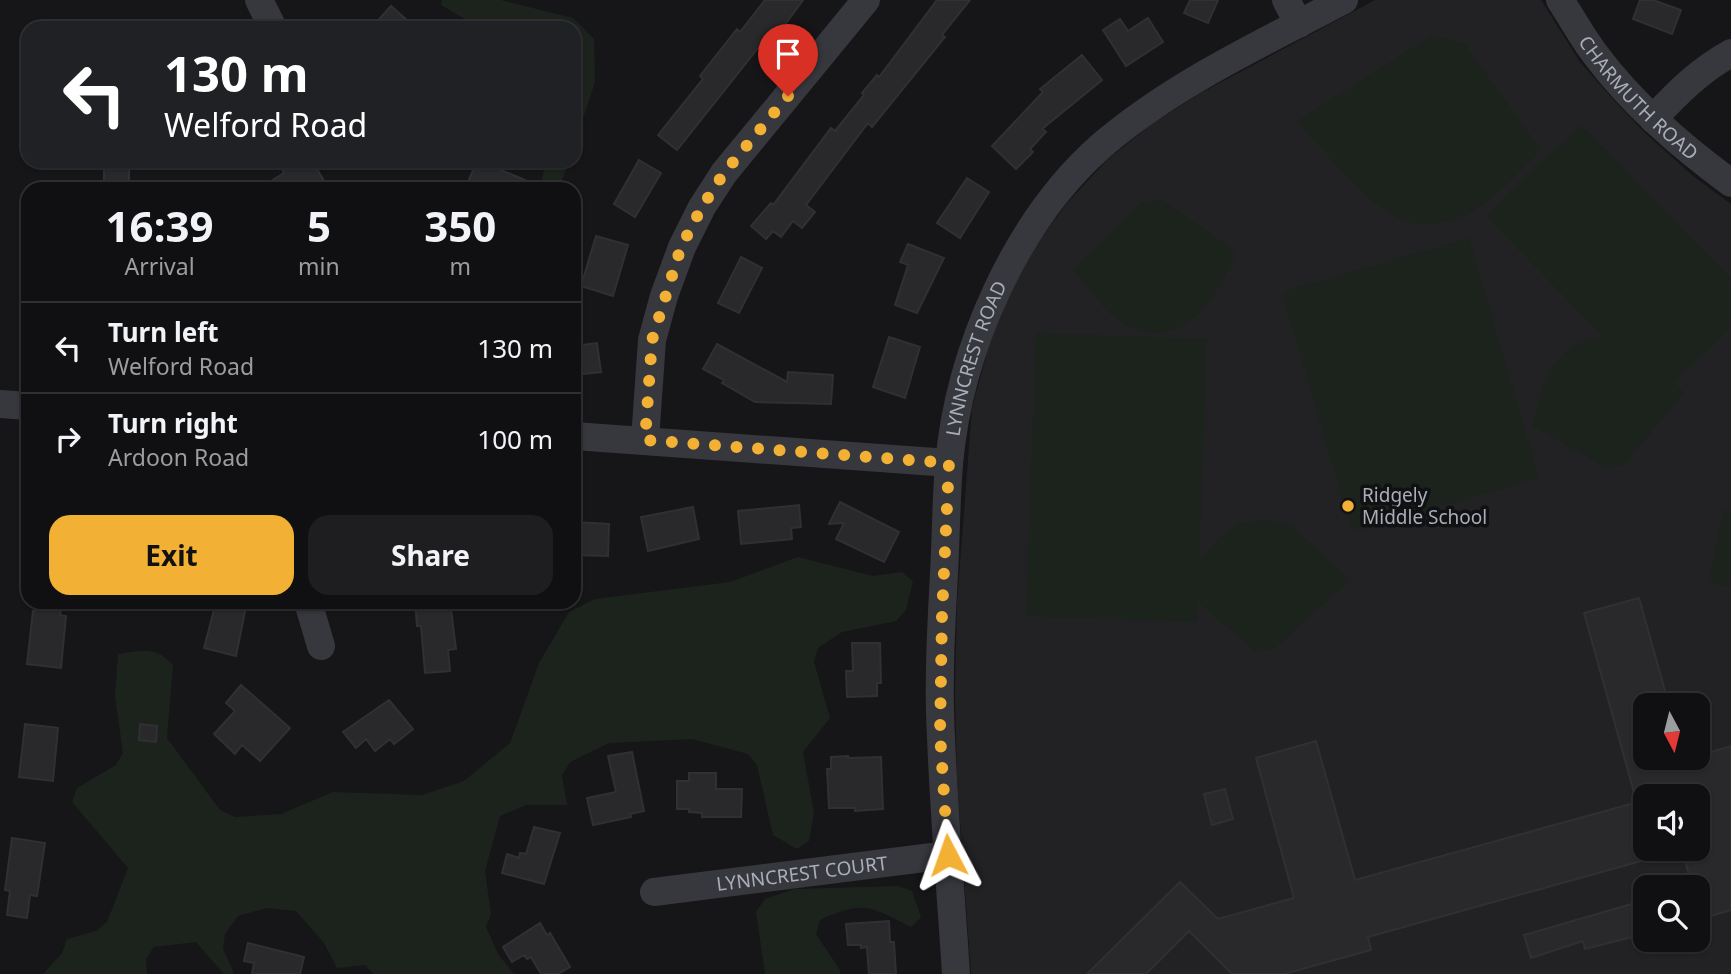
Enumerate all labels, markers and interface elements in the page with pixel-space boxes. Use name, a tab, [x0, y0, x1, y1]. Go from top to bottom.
pin	[758, 24, 818, 96]
street label: CHARMUTH ROAD	[1573, 30, 1704, 166]
icon: arrive	[769, 35, 807, 73]
text: 130 m	[164, 40, 309, 106]
icon: left	[49, 49, 140, 140]
text: Welford Road	[164, 103, 367, 146]
text: 16:39	[106, 197, 213, 254]
text: 5	[307, 197, 331, 254]
text: 350	[424, 197, 496, 254]
text: Arrival	[124, 250, 195, 282]
text: min	[298, 250, 340, 282]
text: m	[450, 250, 471, 282]
street label: LYNNCREST ROAD	[940, 276, 1013, 438]
text: Turn left	[108, 314, 219, 350]
icon: left	[49, 329, 87, 367]
text: 130 m	[477, 330, 553, 366]
text: Welford Road	[108, 350, 254, 382]
text: Turn right	[108, 405, 238, 441]
icon: right	[49, 420, 87, 458]
text: 100 m	[477, 421, 553, 457]
text: Ardoon Road	[108, 441, 249, 473]
place label: Ridgely Middle School	[1362, 482, 1487, 530]
marker: Ridgely Middle School	[1340, 498, 1356, 514]
button: Exit	[49, 515, 294, 595]
button: Share	[308, 515, 553, 595]
north arrow	[1633, 693, 1710, 770]
map controls	[1633, 693, 1710, 952]
button: sound	[1633, 784, 1710, 861]
position arrow	[911, 818, 985, 892]
street label: LYNNCREST COURT	[715, 850, 889, 897]
button: search	[1633, 875, 1710, 952]

